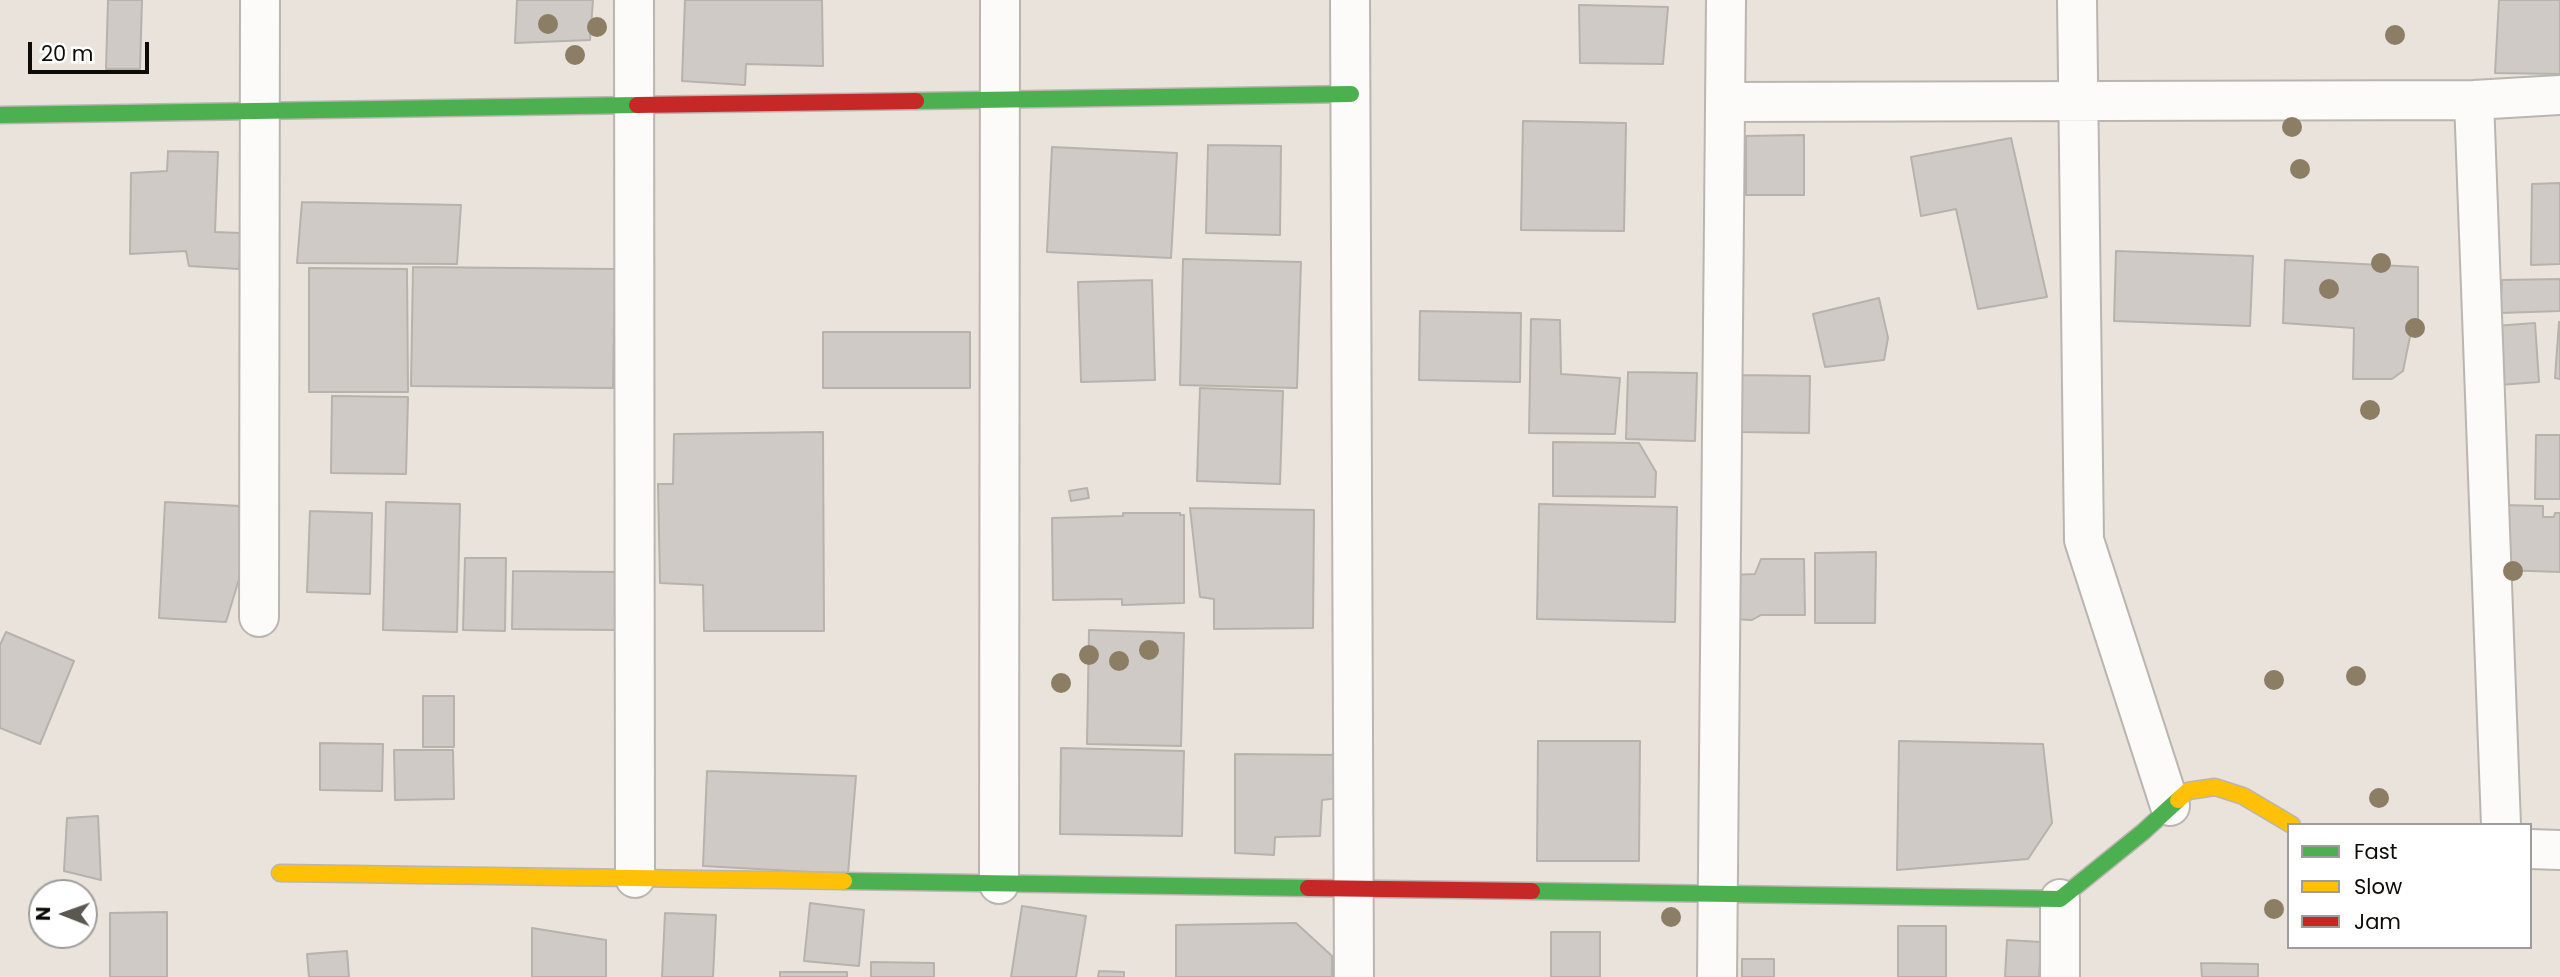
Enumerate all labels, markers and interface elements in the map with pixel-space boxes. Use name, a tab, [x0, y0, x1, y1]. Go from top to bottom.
scale bar	[32, 28, 152, 72]
text: 20 m	[41, 39, 94, 68]
legend	[2287, 823, 2532, 949]
text: Fast	[2354, 837, 2397, 866]
text: Slow	[2354, 872, 2402, 901]
north arrow	[28, 879, 98, 949]
text: N	[30, 906, 57, 921]
text: Jam	[2354, 907, 2401, 936]

